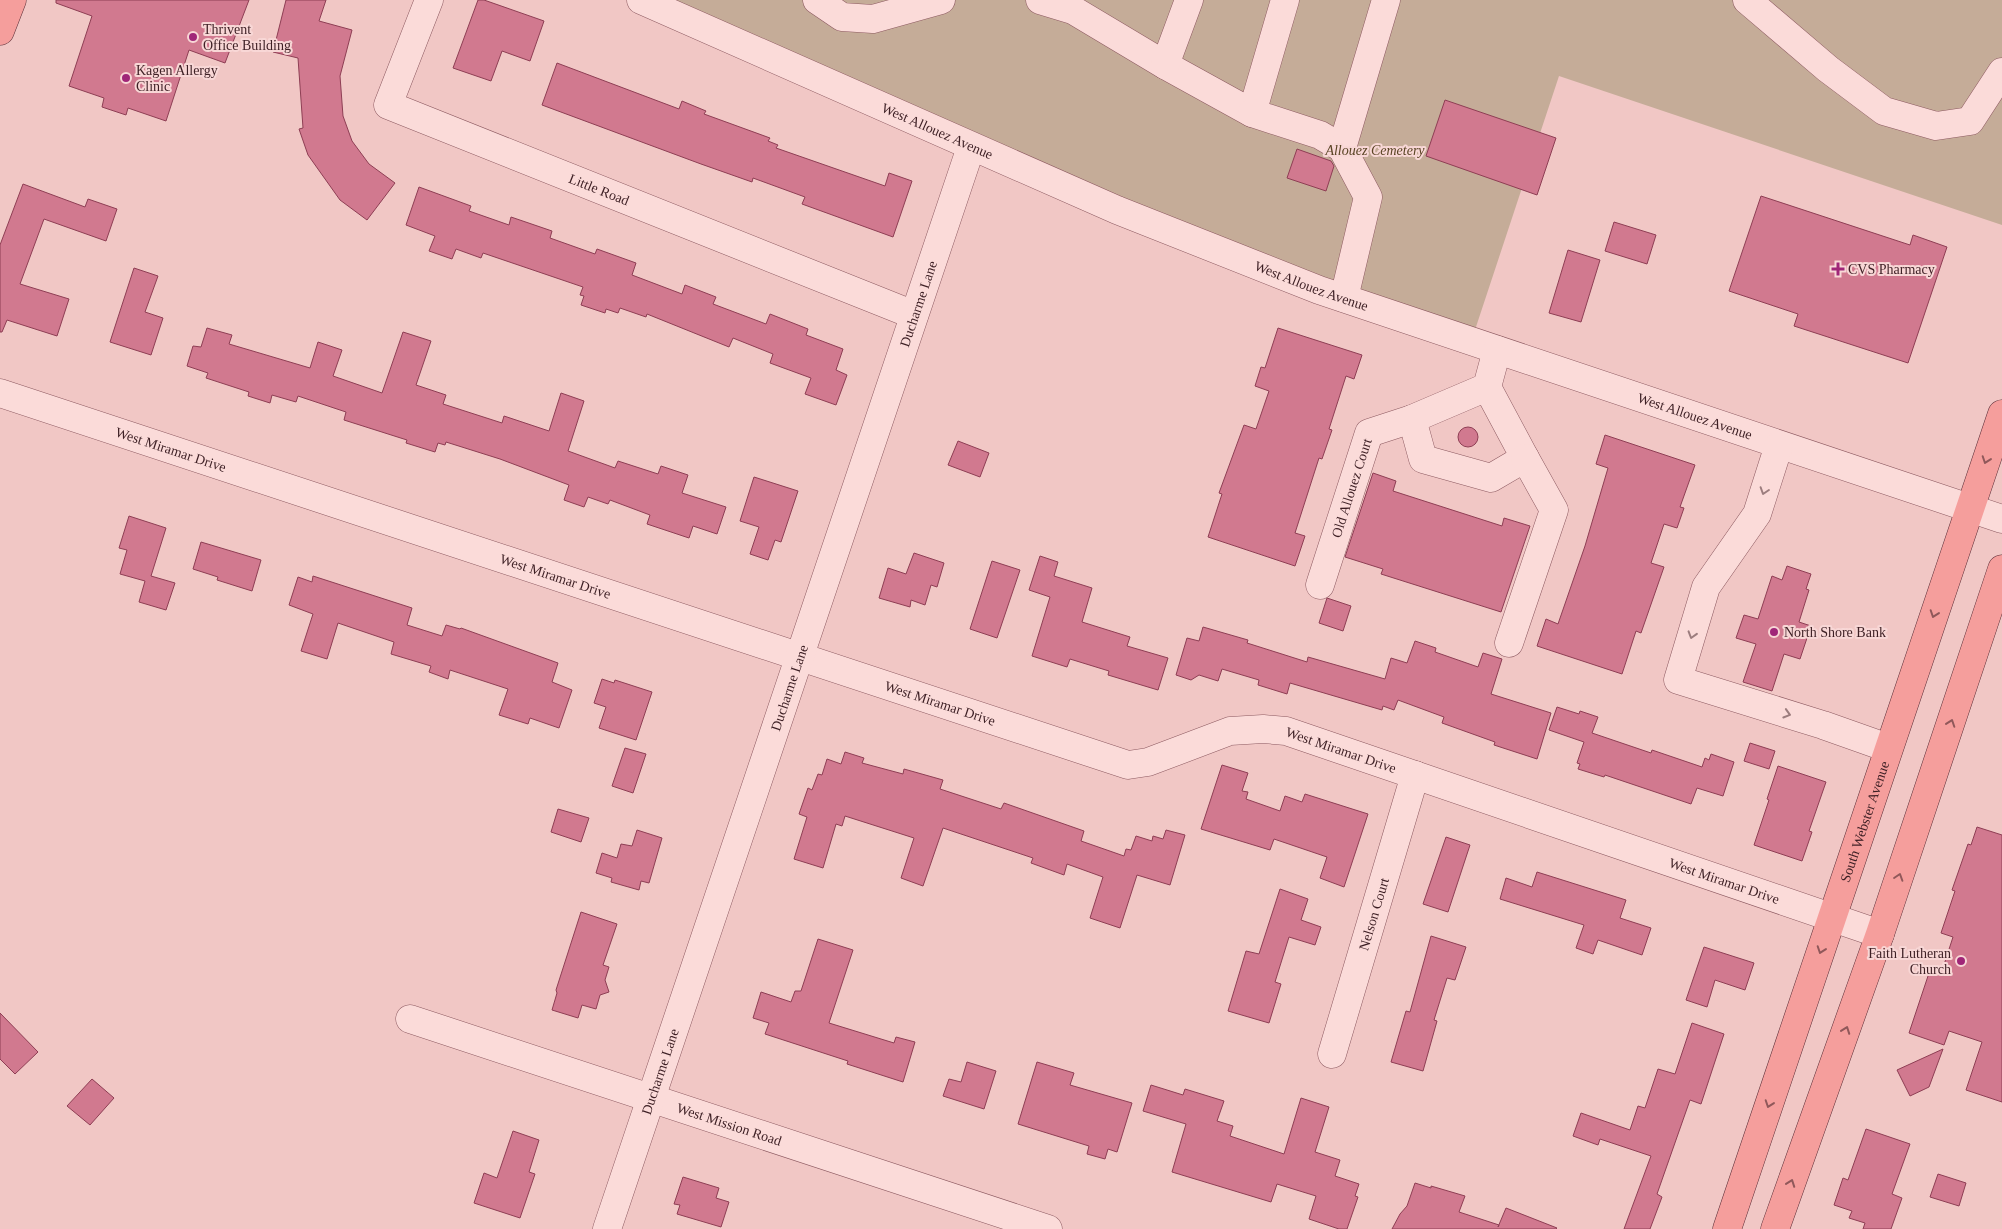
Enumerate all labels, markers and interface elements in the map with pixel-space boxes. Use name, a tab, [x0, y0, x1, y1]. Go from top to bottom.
place label: Thrivent Office Building	[203, 22, 291, 53]
marker: Thrivent Office Building	[187, 31, 199, 43]
place label: Kagen Allergy Clinic	[136, 63, 218, 94]
marker: Kagen Allergy Clinic	[120, 72, 132, 84]
street label: West Allouez Avenue	[880, 100, 995, 162]
park label: Allouez Cemetery	[1324, 143, 1425, 158]
street label: Little Road	[567, 171, 631, 208]
street label: West Allouez Avenue	[1253, 258, 1370, 313]
street label: Ducharme Lane	[897, 259, 940, 349]
place label: CVS Pharmacy	[1848, 262, 1935, 277]
marker: CVS Pharmacy	[1832, 263, 1844, 275]
street label: West Allouez Avenue	[1636, 390, 1754, 442]
street label: West Miramar Drive	[114, 424, 228, 475]
street label: Old Allouez Court	[1328, 436, 1374, 539]
one-way arrow	[1982, 455, 1992, 464]
one-way arrow	[1760, 487, 1770, 495]
street label: West Miramar Drive	[498, 551, 613, 601]
one-way arrow	[1930, 609, 1940, 617]
place label: North Shore Bank	[1784, 625, 1886, 640]
marker: North Shore Bank	[1768, 626, 1780, 638]
one-way arrow	[1687, 630, 1697, 638]
street label: Ducharme Lane	[768, 643, 810, 733]
street label: West Miramar Drive	[883, 678, 997, 728]
one-way arrow	[1783, 708, 1791, 718]
one-way arrow	[1945, 719, 1955, 727]
street label: West Miramar Drive	[1284, 724, 1398, 776]
street label: South Webster Avenue	[1837, 759, 1892, 884]
street label: West Miramar Drive	[1667, 855, 1781, 907]
one-way arrow	[1894, 873, 1904, 881]
street label: Nelson Court	[1356, 876, 1392, 952]
one-way arrow	[1817, 945, 1827, 954]
place label: Faith Lutheran Church	[1868, 946, 1951, 977]
marker: Faith Lutheran Church	[1955, 955, 1967, 967]
one-way arrow	[1840, 1026, 1850, 1035]
street label: Ducharme Lane	[638, 1027, 681, 1117]
one-way arrow	[1765, 1099, 1775, 1108]
street label: West Mission Road	[675, 1100, 783, 1148]
one-way arrow	[1785, 1179, 1795, 1188]

